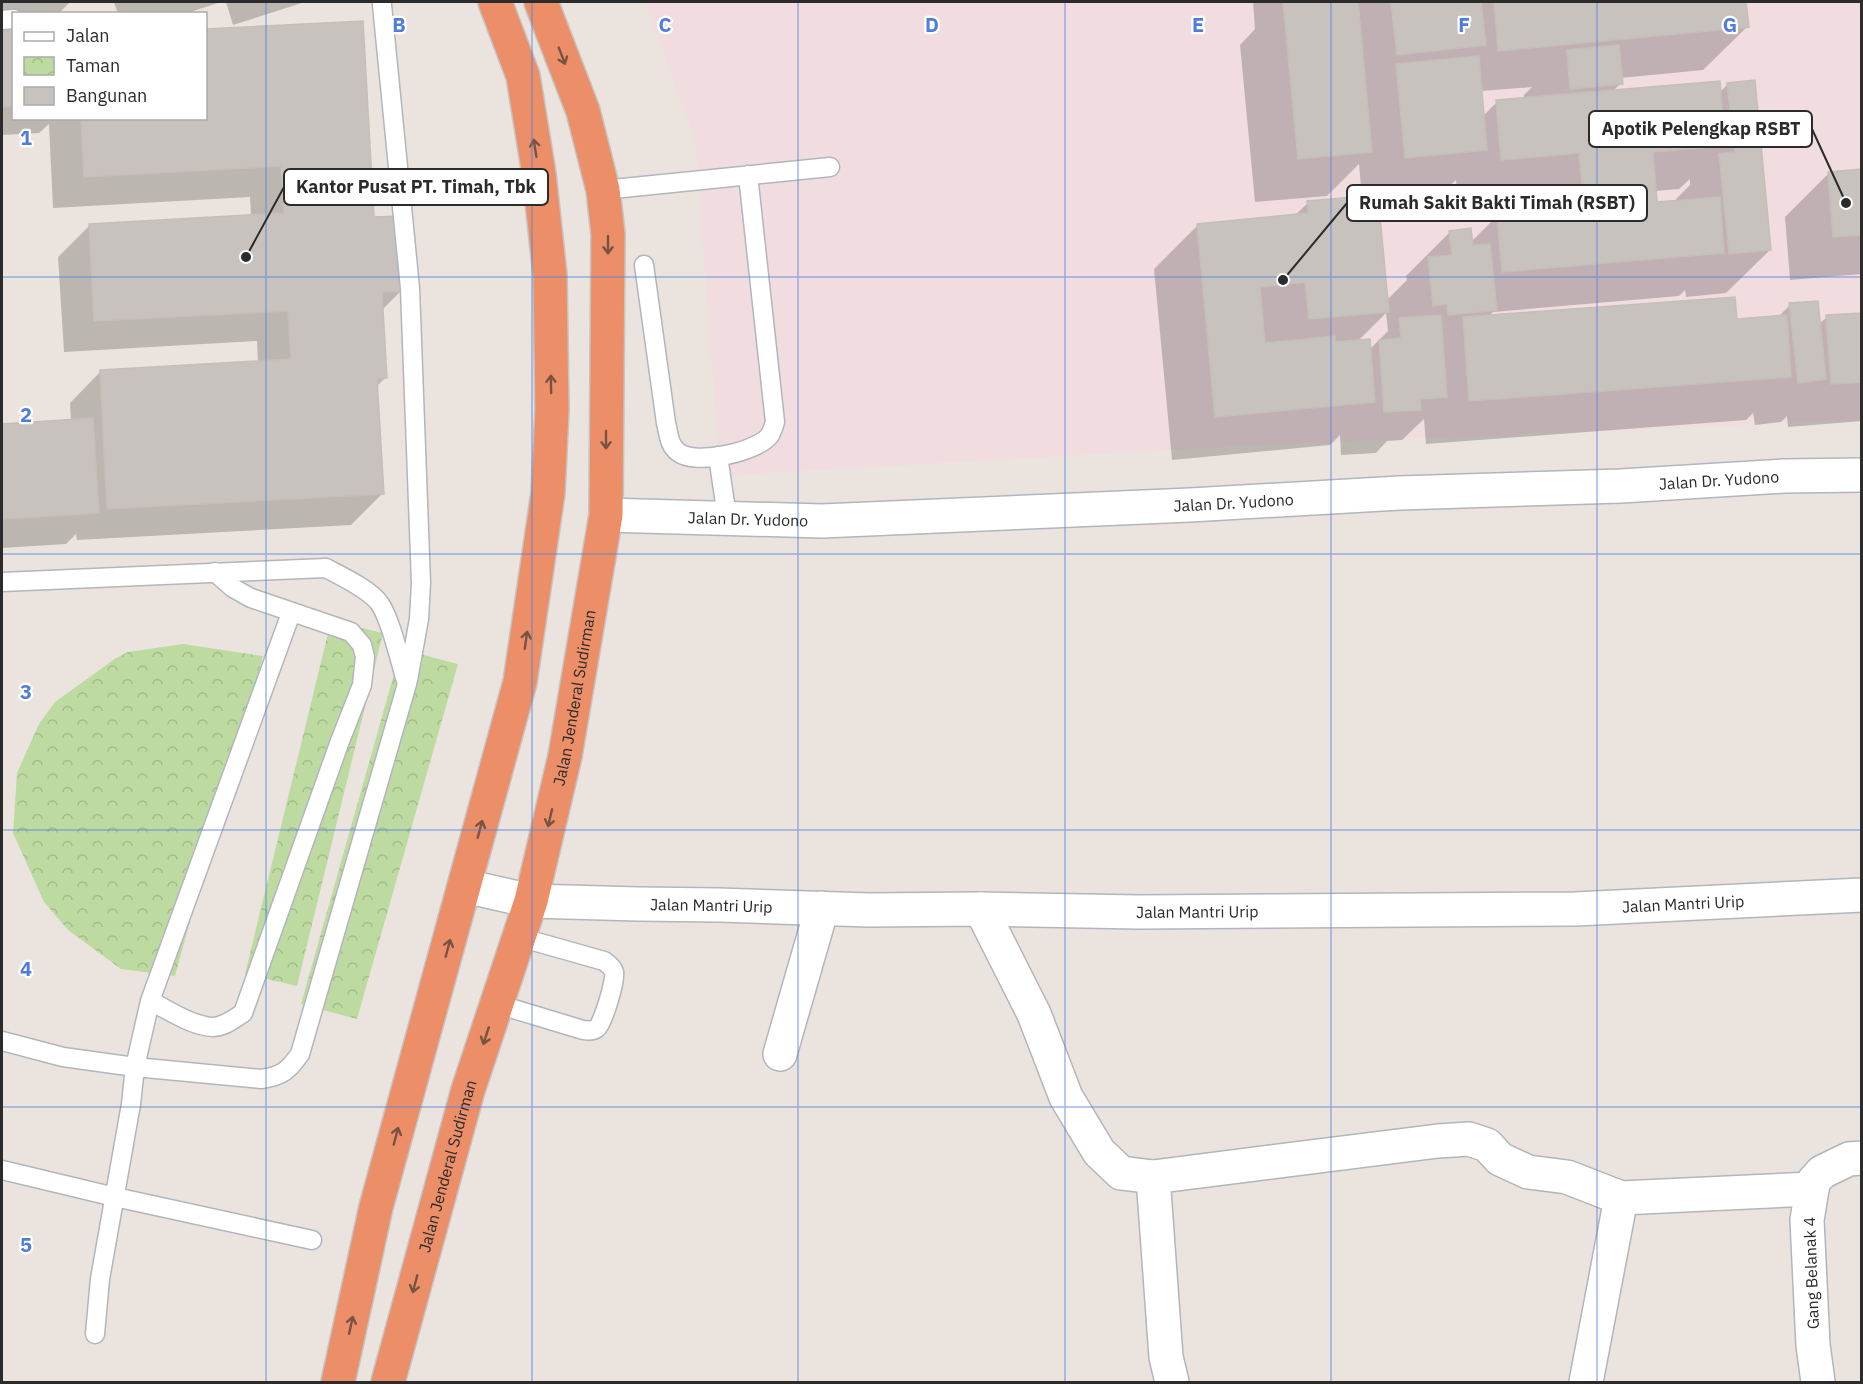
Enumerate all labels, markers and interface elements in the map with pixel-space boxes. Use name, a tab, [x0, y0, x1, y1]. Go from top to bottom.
text: B	[392, 11, 406, 38]
text: C	[658, 11, 672, 38]
text: D	[925, 11, 939, 38]
text: E	[1192, 11, 1204, 38]
text: F	[1458, 11, 1470, 38]
text: G	[1723, 11, 1737, 38]
legend	[12, 12, 207, 120]
text: Jalan	[66, 24, 110, 47]
one-way arrow	[557, 46, 568, 65]
text: Taman	[66, 54, 120, 77]
text: Bangunan	[66, 84, 147, 107]
callout: Apotik Pelengkap RSBT	[1589, 111, 1812, 147]
text: Apotik Pelengkap RSBT	[1601, 117, 1801, 140]
text: 1	[20, 124, 32, 151]
one-way arrow	[529, 138, 540, 158]
callout: Kantor Pusat PT. Timah, Tbk	[284, 169, 548, 205]
text: Kantor Pusat PT. Timah, Tbk	[296, 175, 537, 198]
callout: Rumah Sakit Bakti Timah (RSBT)	[1347, 185, 1647, 221]
text: Rumah Sakit Bakti Timah (RSBT)	[1359, 191, 1635, 214]
one-way arrow	[602, 234, 614, 254]
one-way arrow	[546, 374, 557, 394]
text: 2	[20, 401, 32, 428]
one-way arrow	[600, 429, 612, 449]
street label: Jalan Dr. Yudono	[1658, 466, 1780, 494]
street label: Jalan Dr. Yudono	[1173, 489, 1294, 516]
street label: Jalan Dr. Yudono	[687, 507, 808, 531]
street label: Jalan Jenderal Sudirman	[548, 608, 600, 788]
one-way arrow	[521, 631, 532, 651]
text: 3	[20, 678, 32, 705]
one-way arrow	[544, 809, 556, 828]
one-way arrow	[475, 820, 486, 839]
street label: Jalan Mantri Urip	[1621, 891, 1745, 917]
street label: Jalan Mantri Urip	[650, 894, 773, 917]
street label: Jalan Mantri Urip	[1136, 901, 1258, 922]
one-way arrow	[442, 939, 454, 958]
text: 4	[20, 955, 32, 982]
one-way arrow	[480, 1026, 491, 1045]
street label: Jalan Jenderal Sudirman	[414, 1077, 481, 1255]
one-way arrow	[391, 1127, 402, 1146]
street label: Gang Belanak 4	[1799, 1216, 1823, 1330]
text: 5	[20, 1231, 32, 1258]
one-way arrow	[409, 1274, 420, 1293]
one-way arrow	[345, 1316, 357, 1335]

